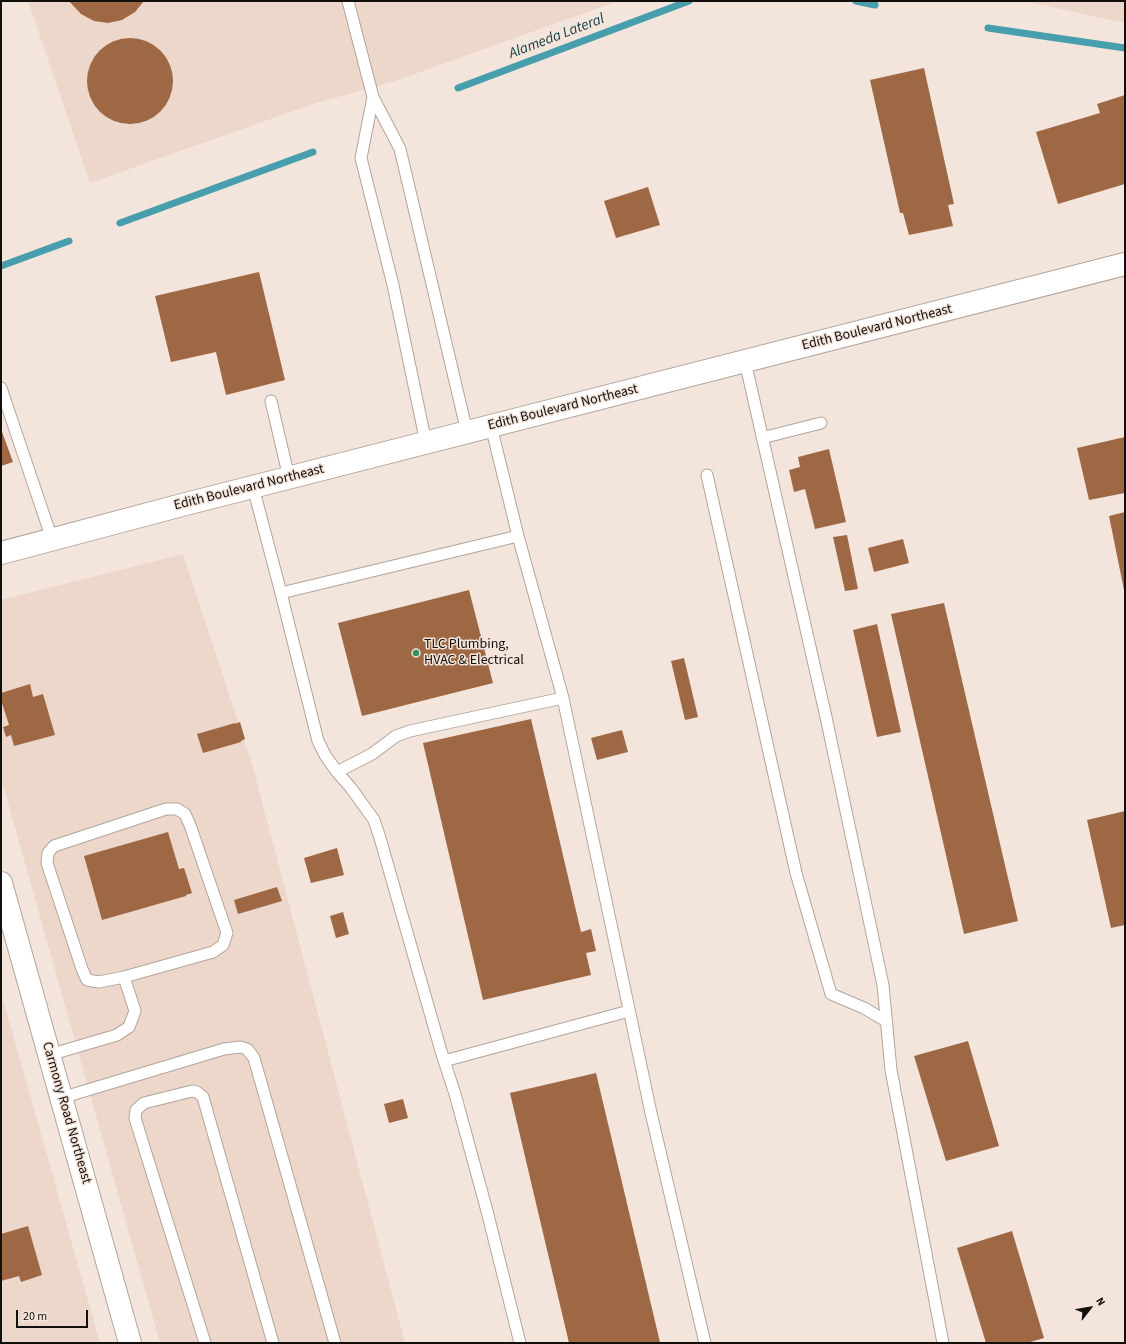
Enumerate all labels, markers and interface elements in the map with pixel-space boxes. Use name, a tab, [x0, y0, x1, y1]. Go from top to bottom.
water label: Alameda Lateral	[507, 10, 607, 64]
street label: Edith Boulevard Northeast	[800, 301, 954, 355]
street label: Edith Boulevard Northeast	[486, 381, 640, 435]
street label: Edith Boulevard Northeast	[172, 461, 326, 515]
place label: TLC Plumbing, HVAC & Electrical	[424, 637, 524, 670]
marker: TLC Plumbing, HVAC & Electrical	[411, 648, 421, 658]
street label: Carmony Road Northeast	[38, 1040, 94, 1186]
north arrow	[1070, 1288, 1110, 1328]
text: N	[1092, 1295, 1109, 1309]
scale bar	[18, 1302, 90, 1328]
text: 20 m	[23, 1308, 47, 1325]

